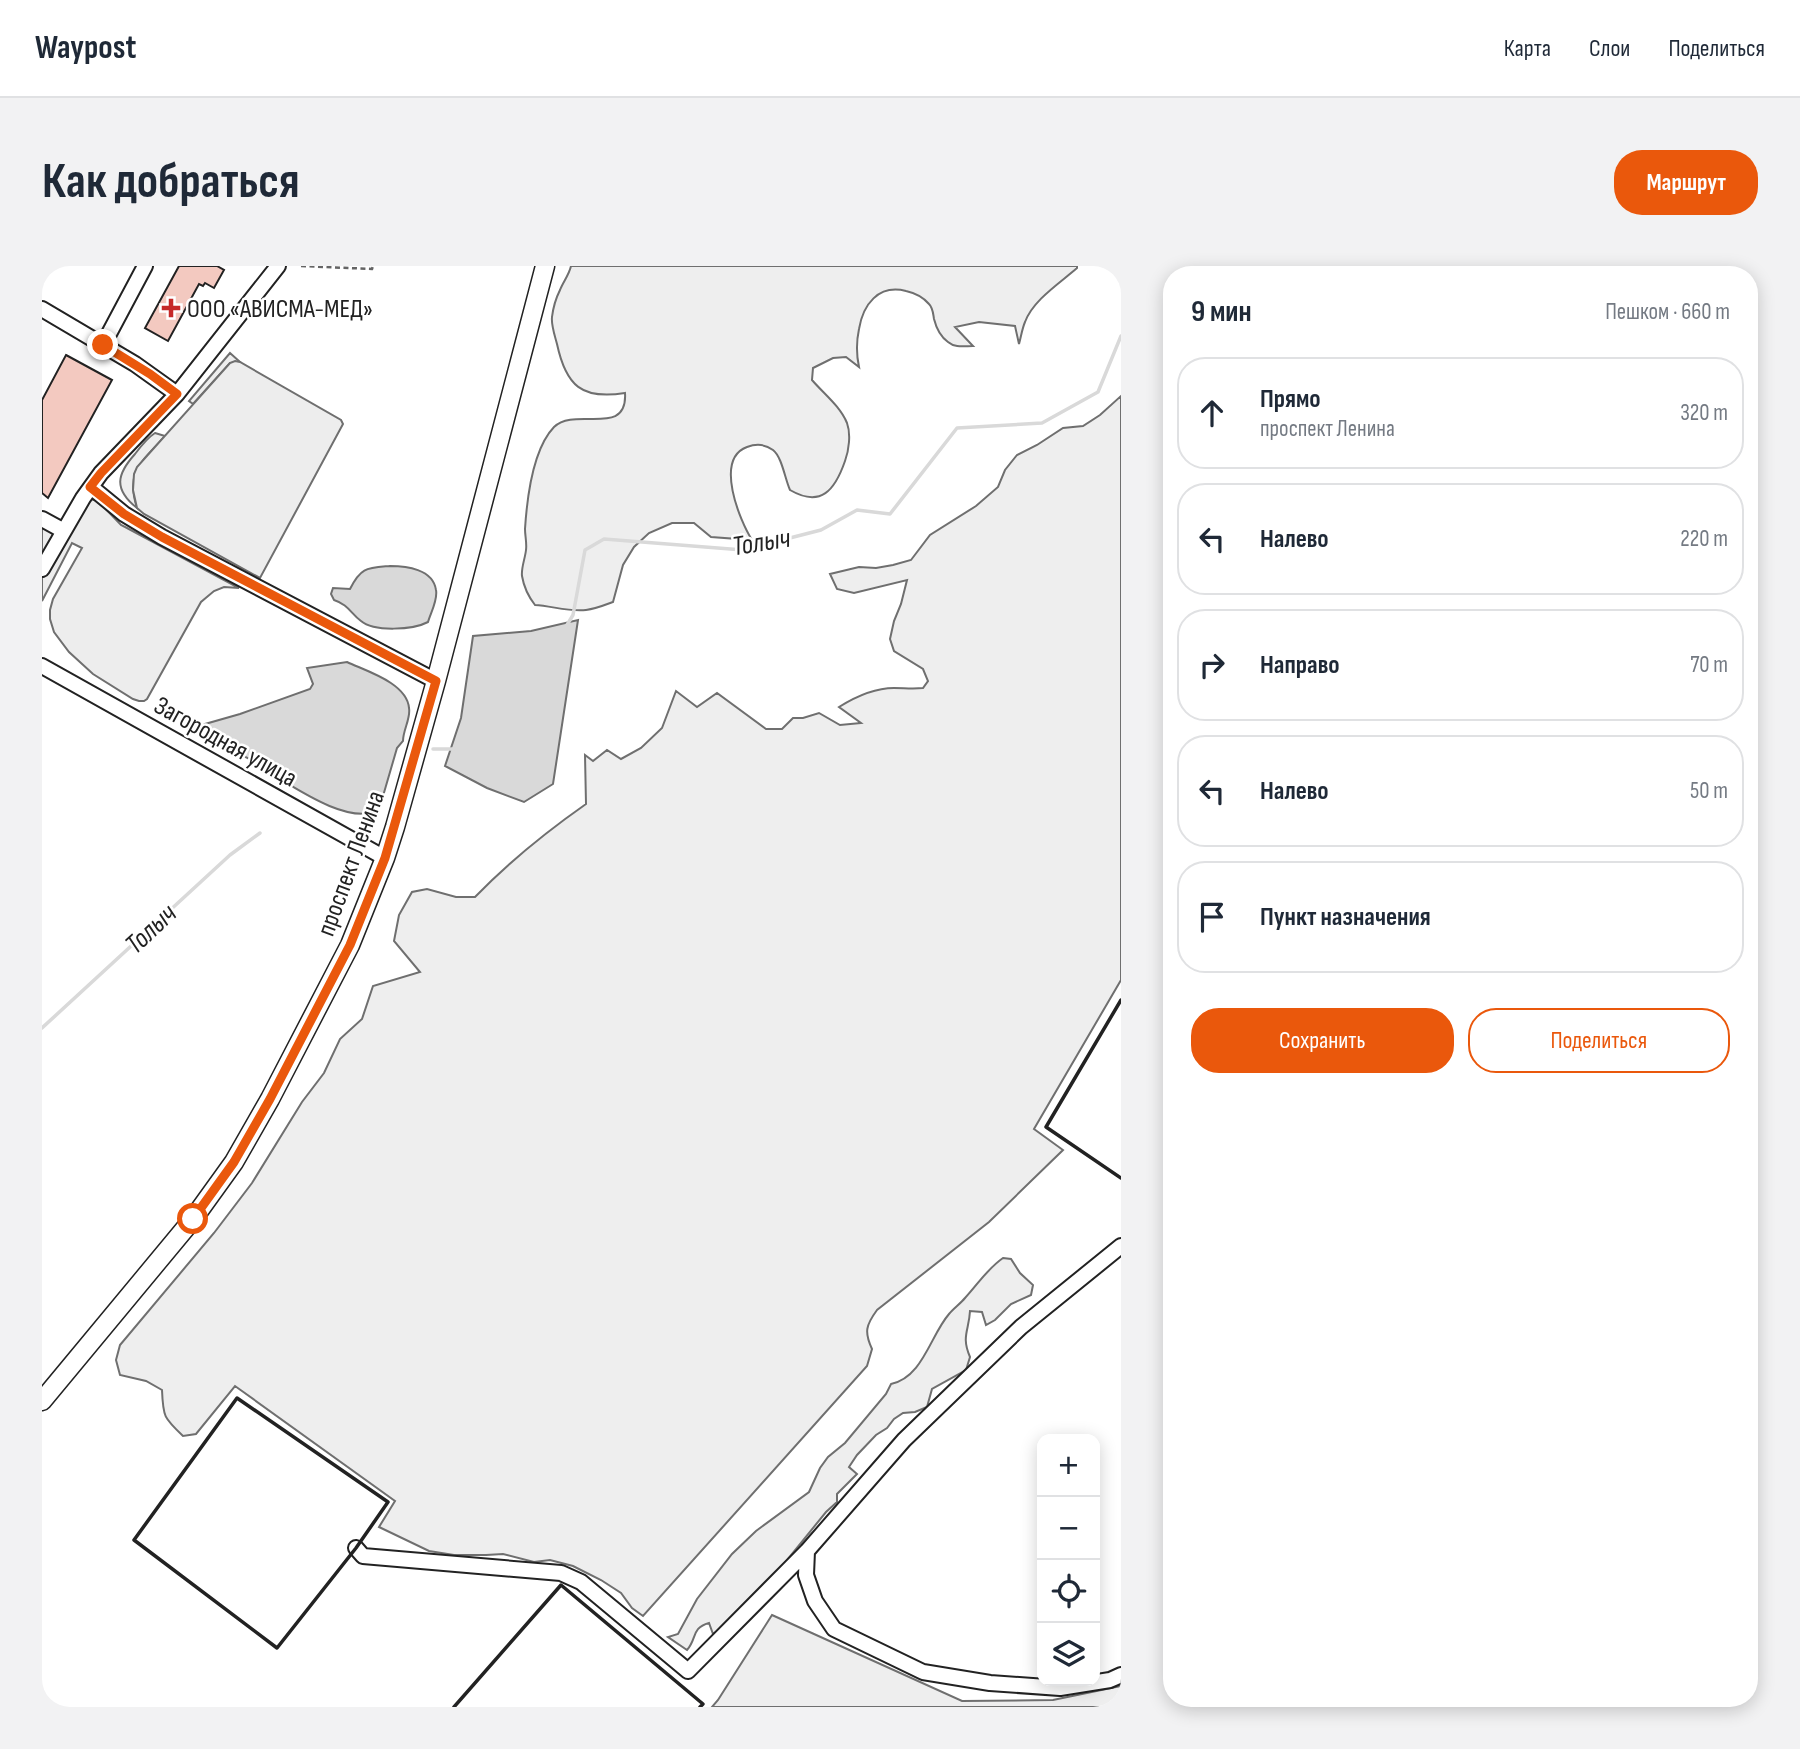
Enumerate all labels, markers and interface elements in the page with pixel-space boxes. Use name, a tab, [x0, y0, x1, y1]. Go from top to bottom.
text: Waypost	[35, 28, 136, 68]
text: Карта	[1504, 34, 1551, 63]
text: Слои	[1589, 34, 1630, 63]
text: Поделиться	[1668, 34, 1765, 63]
button: Маршрут	[1614, 150, 1758, 215]
text: Как добраться	[42, 153, 300, 212]
place label: ООО «АВИСМА-МЕД»	[187, 294, 373, 325]
text: 9 мин	[1191, 294, 1252, 330]
marker: ООО «АВИСМА-МЕД»	[161, 298, 181, 318]
text: Пешком · 660 m	[1605, 298, 1730, 326]
route end	[87, 329, 118, 360]
text: Прямо	[1260, 384, 1321, 415]
icon: ahead	[1193, 394, 1231, 432]
text: 320 m	[1680, 399, 1728, 427]
text: проспект Ленина	[1260, 415, 1395, 443]
icon: left	[1193, 520, 1231, 558]
water label: Толыч	[730, 522, 793, 563]
text: Налево	[1260, 524, 1329, 555]
text: 220 m	[1680, 525, 1728, 553]
icon: right	[1193, 646, 1231, 684]
text: Направо	[1260, 650, 1339, 681]
text: 70 m	[1690, 651, 1728, 679]
street label: Загородная улица	[148, 690, 302, 794]
icon: left	[1193, 772, 1231, 810]
text: Налево	[1260, 776, 1329, 807]
text: 50 m	[1690, 777, 1728, 805]
street label: проспект Ленина	[311, 787, 392, 940]
water label: Толыч	[118, 897, 184, 961]
icon: arrive	[1193, 898, 1231, 936]
text: Пункт назначения	[1260, 902, 1431, 933]
button: Сохранить	[1191, 1008, 1454, 1073]
button: Поделиться	[1468, 1008, 1730, 1073]
route start	[177, 1203, 208, 1234]
map controls	[1037, 1434, 1100, 1686]
button: +	[1037, 1434, 1100, 1497]
button: −	[1037, 1497, 1100, 1560]
button: locate	[1037, 1560, 1100, 1623]
button: layers	[1037, 1623, 1100, 1686]

